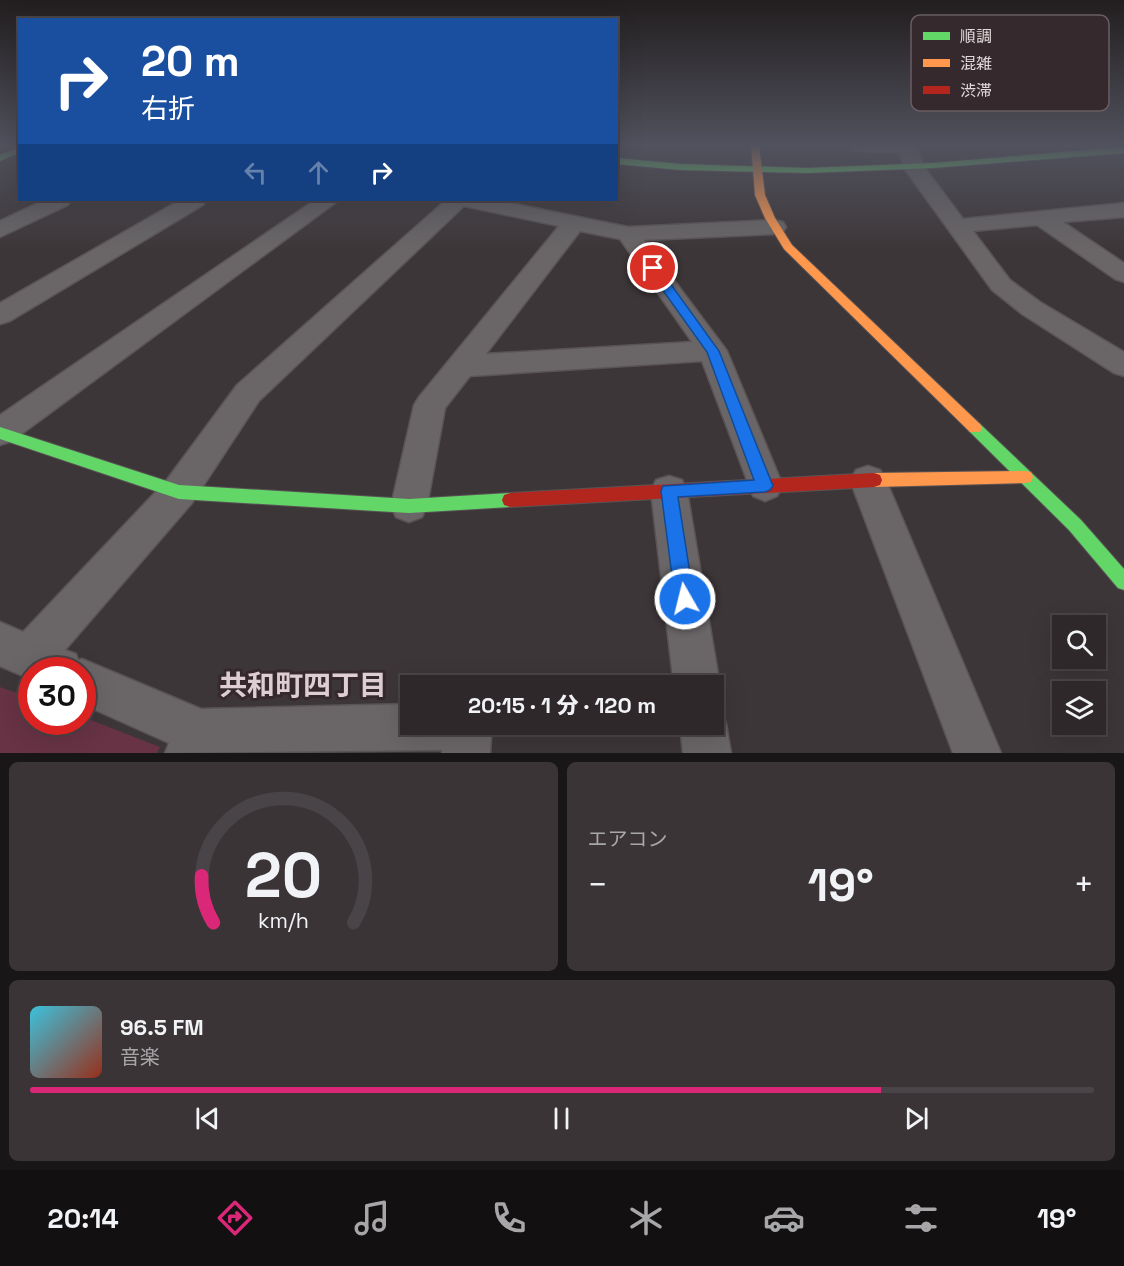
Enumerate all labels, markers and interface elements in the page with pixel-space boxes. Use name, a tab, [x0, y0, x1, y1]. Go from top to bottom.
legend	[911, 15, 1109, 111]
text: 順調	[960, 26, 992, 47]
text: 20 m	[141, 35, 240, 88]
icon: right	[42, 42, 120, 120]
text: 混雑	[960, 53, 992, 74]
text: 渋滞	[960, 80, 992, 101]
text: 右折	[141, 91, 195, 126]
icon: left	[239, 156, 272, 189]
icon: ahead	[302, 156, 335, 189]
icon: right	[365, 156, 398, 189]
pin	[627, 242, 678, 293]
icon: arrive	[636, 251, 669, 284]
position arrow	[653, 567, 717, 631]
map controls	[1052, 615, 1106, 735]
button: search	[1052, 615, 1106, 669]
speed limit sign: 30	[18, 657, 96, 735]
district label: 共和町四丁目	[219, 667, 387, 703]
button: layers	[1052, 681, 1106, 735]
text: 20:15 · 1 分 · 120 m	[468, 691, 656, 719]
text: エアコン	[588, 826, 668, 852]
text: 20	[244, 836, 322, 915]
text: 19°	[808, 857, 874, 914]
text: −	[588, 864, 608, 906]
text: +	[1074, 864, 1094, 906]
text: km/h	[258, 908, 309, 935]
text: 96.5 FM	[120, 1013, 204, 1041]
text: 音楽	[120, 1044, 160, 1070]
icon: previous	[191, 1102, 224, 1135]
icon: pause	[545, 1102, 578, 1135]
icon: next	[900, 1102, 933, 1135]
icon: directions	[214, 1197, 256, 1239]
icon: music	[351, 1197, 393, 1239]
icon: phone	[488, 1197, 530, 1239]
icon: climate	[625, 1197, 667, 1239]
icon: car	[763, 1197, 805, 1239]
icon: filters	[900, 1197, 942, 1239]
text: 20:14	[48, 1201, 119, 1236]
text: 19°	[1037, 1201, 1076, 1236]

